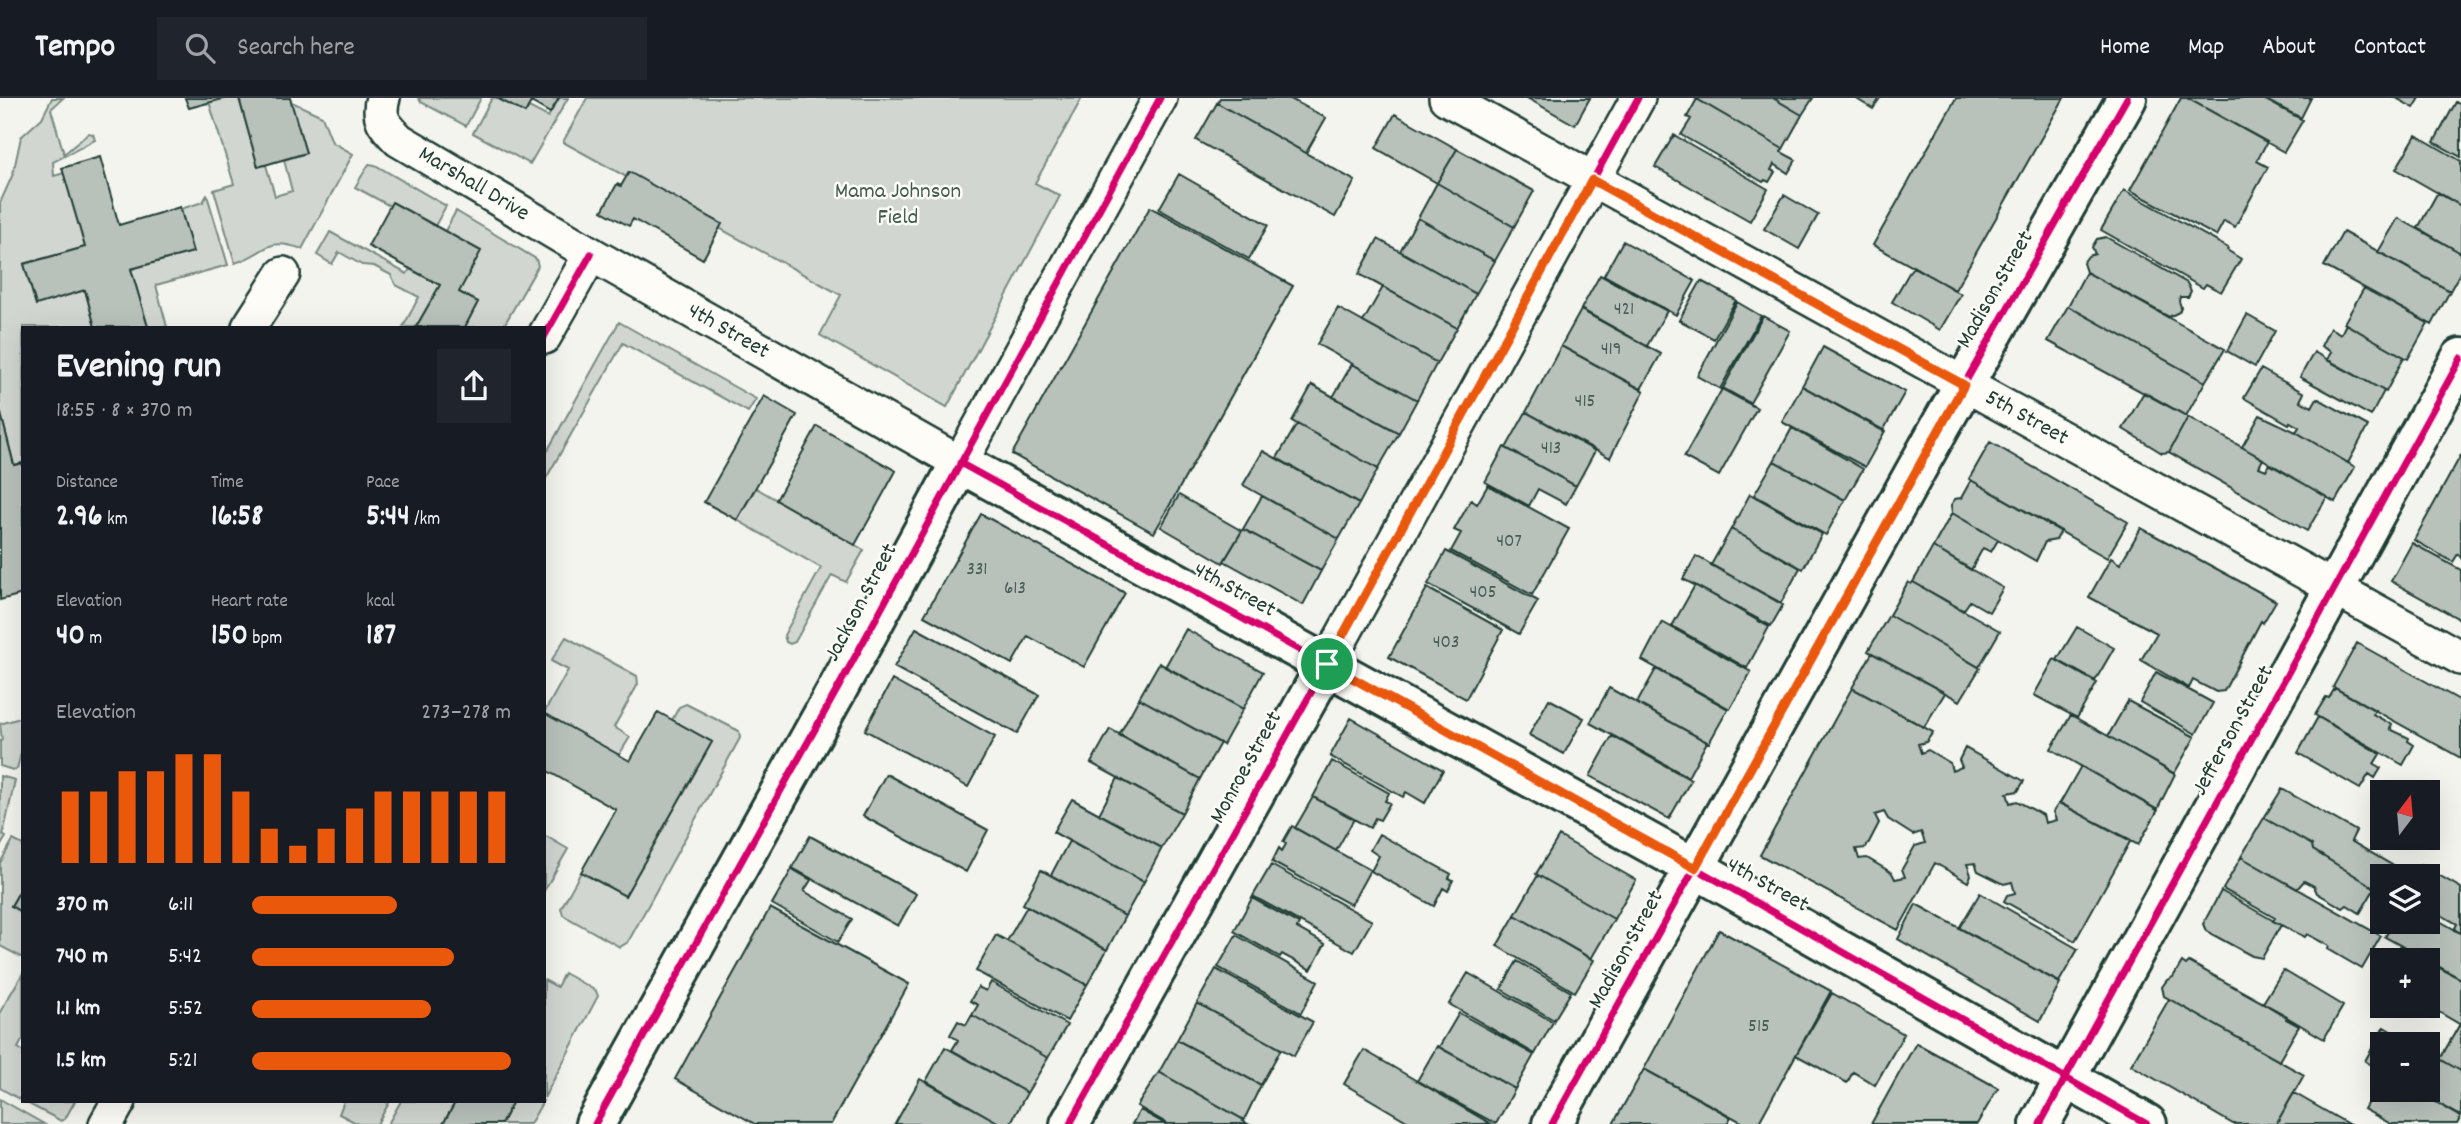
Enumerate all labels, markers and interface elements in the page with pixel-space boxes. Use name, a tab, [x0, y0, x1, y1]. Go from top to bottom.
search box	[157, 17, 647, 80]
text: Tempo	[35, 25, 115, 72]
icon: search	[181, 29, 219, 67]
text: Search here	[237, 30, 355, 67]
text: Home	[2100, 31, 2150, 65]
text: Map	[2188, 31, 2224, 65]
text: About	[2262, 31, 2316, 65]
text: Contact	[2354, 31, 2426, 65]
street label: Marshall Drive	[412, 138, 536, 230]
park label: Mama Johnson Field	[835, 176, 961, 235]
street label: Madison Street	[1949, 225, 2043, 355]
street label: 4th Street	[681, 295, 775, 368]
house number: 421	[1614, 297, 1634, 324]
house number: 419	[1601, 337, 1621, 364]
text: Evening run	[56, 341, 221, 396]
button: share	[437, 349, 511, 423]
street label: 5th Street	[1979, 382, 2074, 455]
house number: 415	[1575, 389, 1595, 416]
text: 18:55 · 8 × 370 m	[56, 395, 193, 428]
house number: 413	[1541, 436, 1561, 463]
text: Distance	[56, 470, 118, 497]
text: Time	[211, 470, 244, 497]
text: Pace	[366, 470, 400, 497]
text: 2.96	[56, 497, 103, 540]
text: 16:58	[211, 497, 263, 540]
text: 5:44	[366, 497, 410, 540]
text: km	[103, 507, 128, 534]
text: /km	[410, 507, 440, 534]
house number: 407	[1496, 529, 1522, 556]
street label: Jackson Street	[817, 538, 907, 668]
street label: 4th Street	[1187, 555, 1281, 627]
house number: 331	[966, 557, 988, 584]
house number: 613	[1004, 576, 1026, 603]
house number: 405	[1469, 580, 1497, 607]
text: Elevation	[56, 589, 122, 616]
text: Heart rate	[211, 589, 288, 616]
text: kcal	[366, 589, 395, 616]
text: 40	[56, 616, 85, 659]
text: 150	[211, 616, 248, 659]
text: 187	[366, 616, 396, 659]
text: m	[85, 626, 102, 653]
text: bpm	[248, 626, 282, 653]
house number: 403	[1433, 630, 1459, 657]
pin	[1297, 634, 1357, 694]
icon: arrive	[1308, 645, 1346, 683]
street label: Jefferson Street	[2185, 660, 2283, 802]
text: Elevation	[56, 697, 136, 730]
text: 273–278 m	[421, 697, 511, 730]
street label: Monroe Street	[1202, 706, 1292, 830]
north arrow	[2370, 780, 2440, 850]
map controls	[2370, 780, 2440, 1102]
street label: 4th Street	[1720, 850, 1814, 922]
button: layers	[2370, 864, 2440, 934]
street label: Madison Street	[1581, 885, 1673, 1015]
text: 370 m	[56, 889, 109, 922]
text: 6:11	[168, 889, 193, 922]
text: 740 m	[56, 941, 108, 974]
text: 5:42	[168, 941, 202, 974]
button: +	[2370, 948, 2440, 1018]
text: 1.1 km	[56, 993, 100, 1026]
text: 5:52	[168, 993, 203, 1026]
house number: 515	[1748, 1014, 1770, 1041]
button: −	[2370, 1032, 2440, 1102]
text: 1.5 km	[56, 1045, 106, 1078]
text: 5:21	[168, 1045, 198, 1078]

